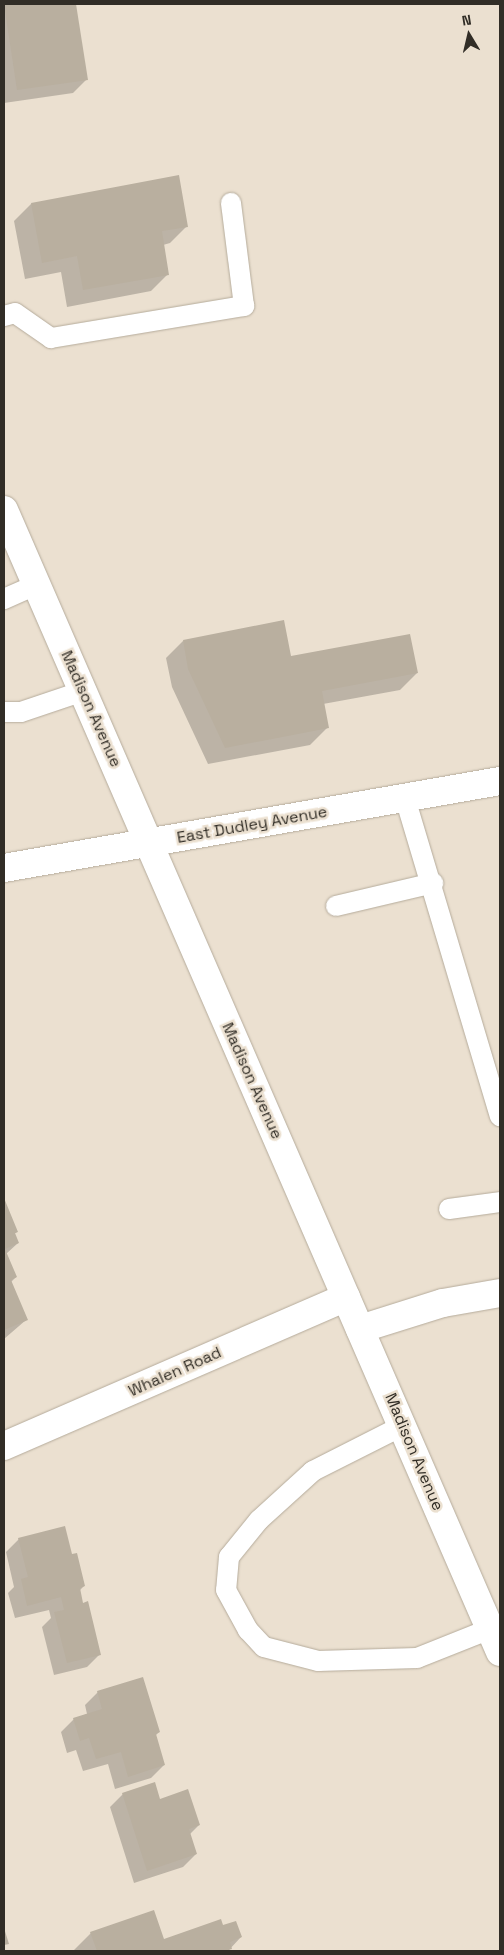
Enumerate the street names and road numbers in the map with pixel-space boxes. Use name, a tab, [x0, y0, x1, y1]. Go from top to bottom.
street label: Madison Avenue	[57, 648, 125, 770]
street label: East Dudley Avenue	[175, 802, 329, 848]
street label: Madison Avenue	[218, 1020, 286, 1142]
street label: Whalen Road	[126, 1343, 224, 1401]
street label: Madison Avenue	[381, 1390, 447, 1514]

